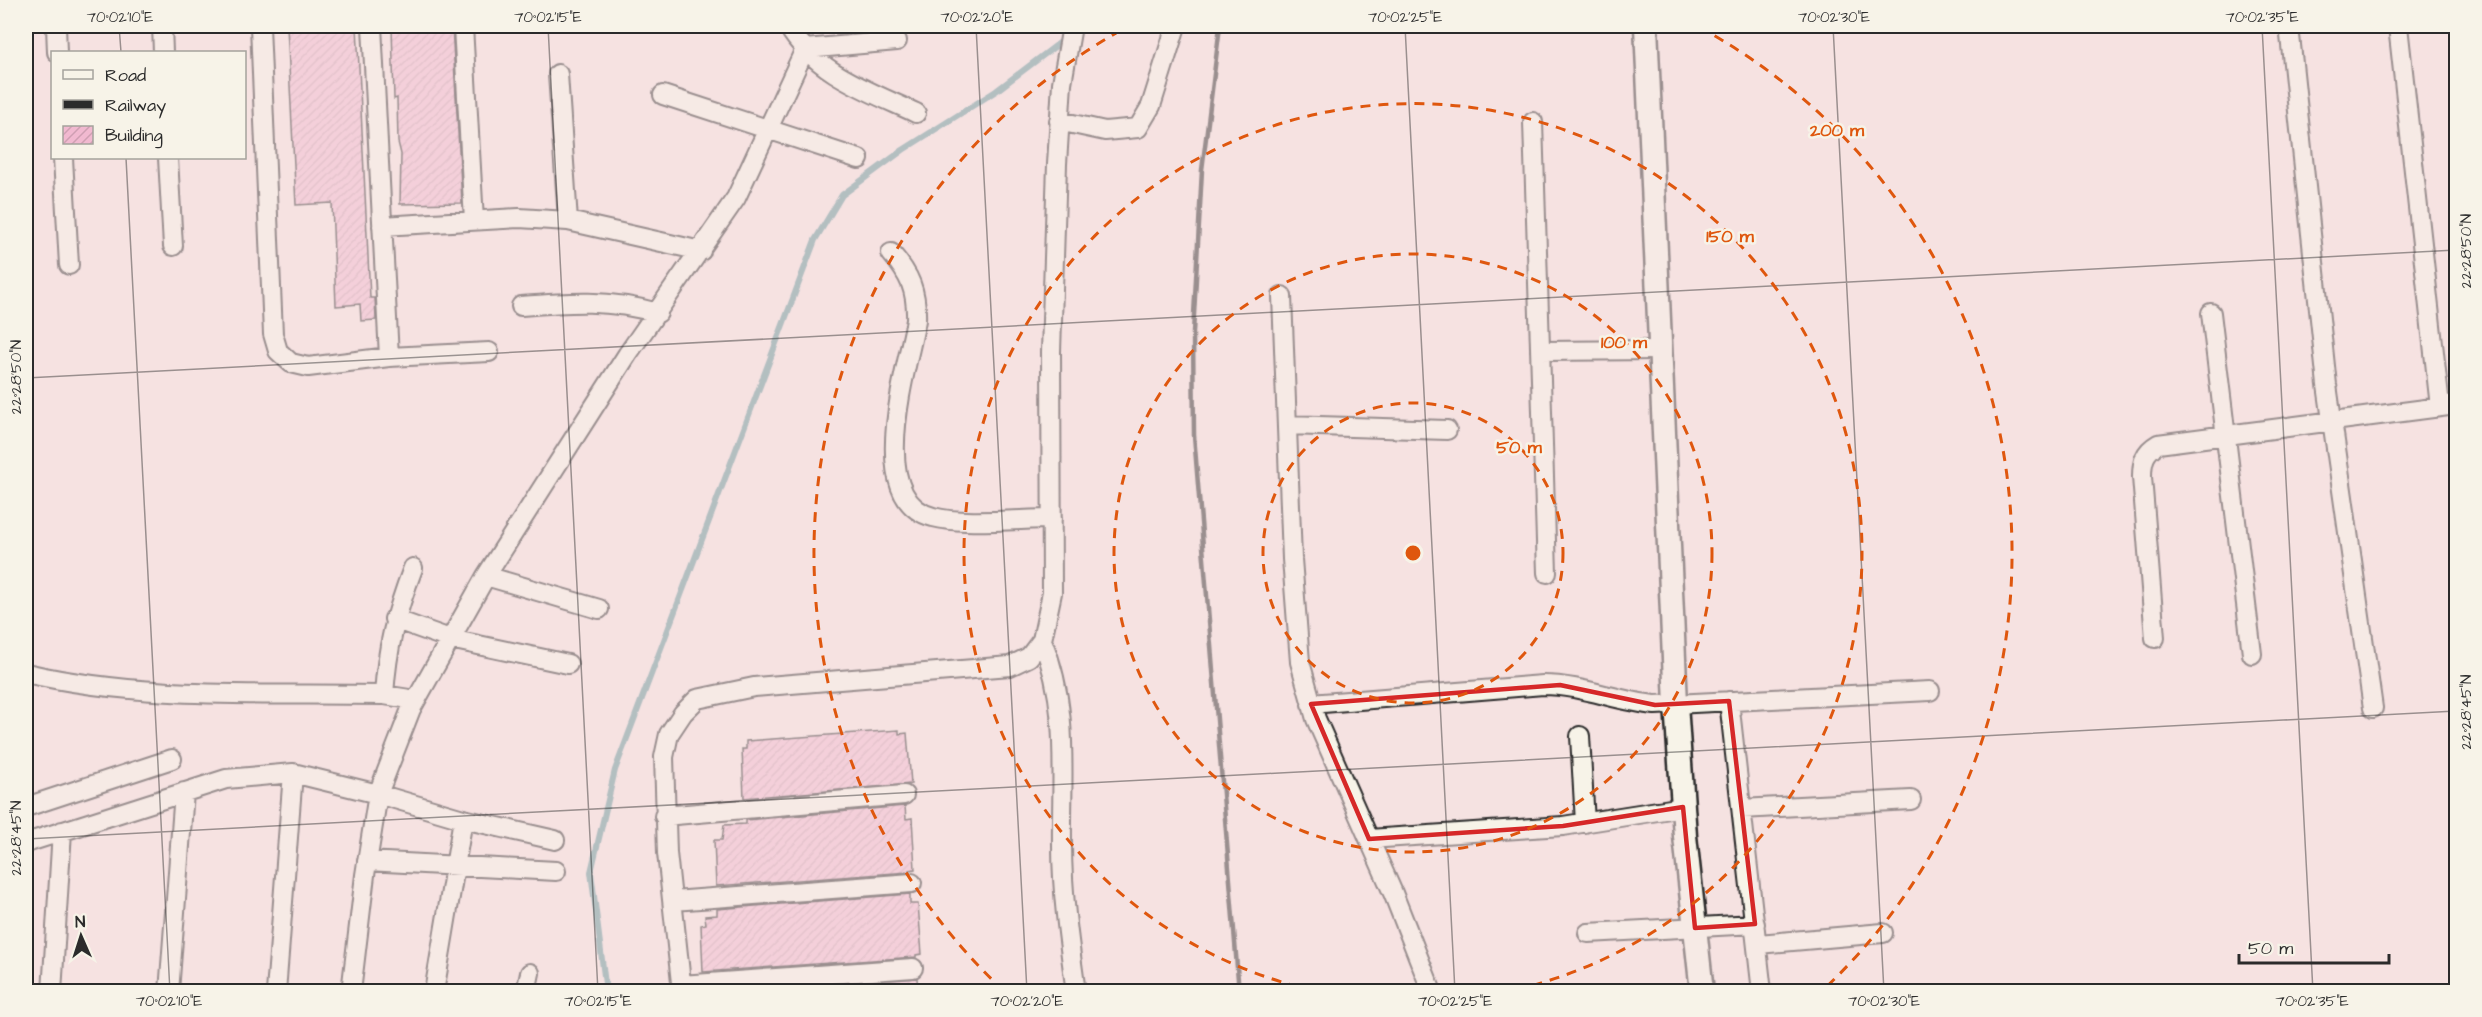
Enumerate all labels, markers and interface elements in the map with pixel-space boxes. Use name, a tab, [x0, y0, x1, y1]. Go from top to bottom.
text: 70°02'10"E	[87, 7, 153, 28]
text: 70°02'15"E	[514, 7, 582, 28]
text: 70°02'20"E	[941, 7, 1014, 28]
text: 70°02'25"E	[1368, 7, 1442, 28]
text: 70°02'30"E	[1798, 7, 1870, 28]
text: 70°02'35"E	[2225, 7, 2299, 28]
legend	[51, 51, 246, 159]
text: Road	[105, 63, 146, 88]
text: Railway	[105, 93, 166, 119]
text: 200 m	[1809, 118, 1865, 143]
text: Building	[105, 123, 163, 149]
text: 22°28'50"N	[2456, 214, 2477, 288]
text: 150 m	[1706, 224, 1755, 249]
text: 100 m	[1601, 330, 1648, 355]
text: 22°28'50"N	[6, 340, 27, 414]
text: 50 m	[1496, 435, 1543, 460]
centre of rings	[1403, 543, 1423, 563]
text: 22°28'45"N	[2456, 675, 2477, 750]
text: 22°28'45"N	[6, 801, 27, 876]
north arrow	[51, 906, 111, 966]
text: N	[75, 911, 86, 933]
scale bar	[2239, 927, 2389, 965]
text: 50 m	[2248, 936, 2293, 961]
text: 70°02'10"E	[136, 991, 202, 1012]
text: 70°02'15"E	[564, 991, 632, 1012]
text: 70°02'20"E	[991, 991, 1064, 1012]
text: 70°02'25"E	[1418, 991, 1492, 1012]
text: 70°02'30"E	[1848, 991, 1920, 1012]
text: 70°02'35"E	[2275, 991, 2349, 1012]

